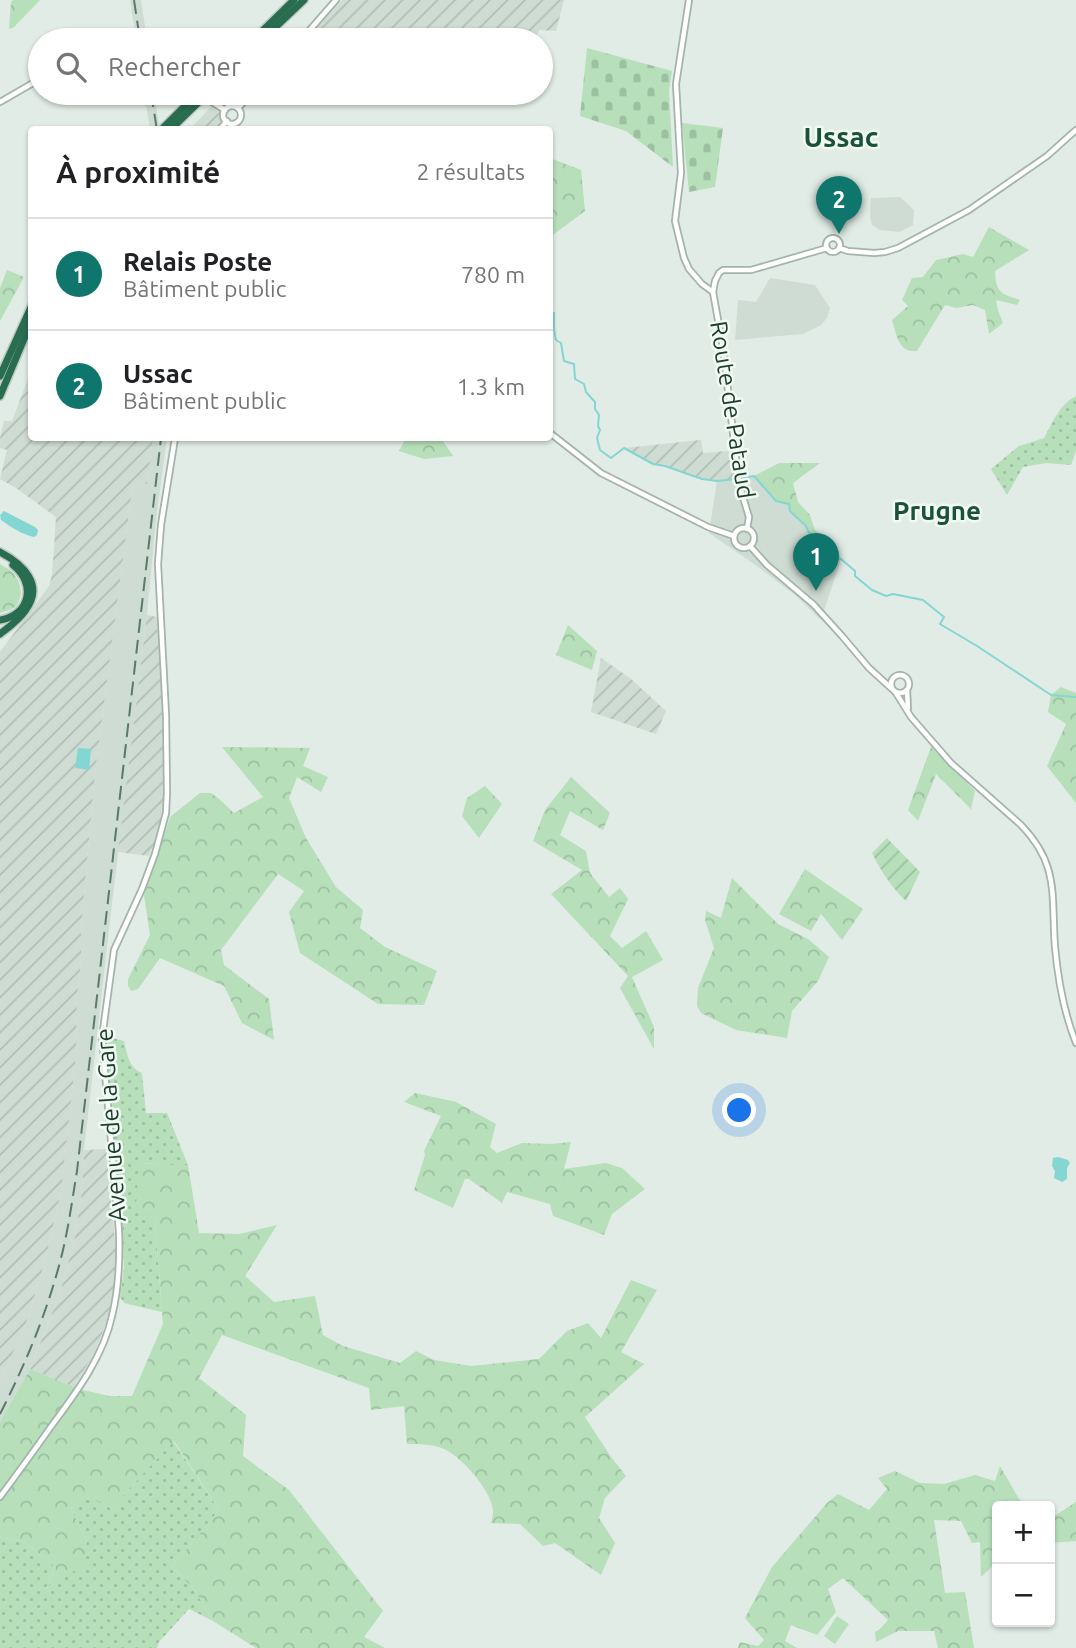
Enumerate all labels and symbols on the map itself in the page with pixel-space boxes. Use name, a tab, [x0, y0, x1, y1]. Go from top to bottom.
district label: Ussac	[803, 121, 879, 152]
pin: 2	[816, 176, 862, 234]
street label: Route de Pataud	[705, 319, 760, 501]
district label: Prugne	[893, 496, 981, 525]
pin: 1	[793, 533, 839, 591]
street label: Avenue de la Gare	[90, 1027, 131, 1223]
your location	[722, 1093, 756, 1127]

